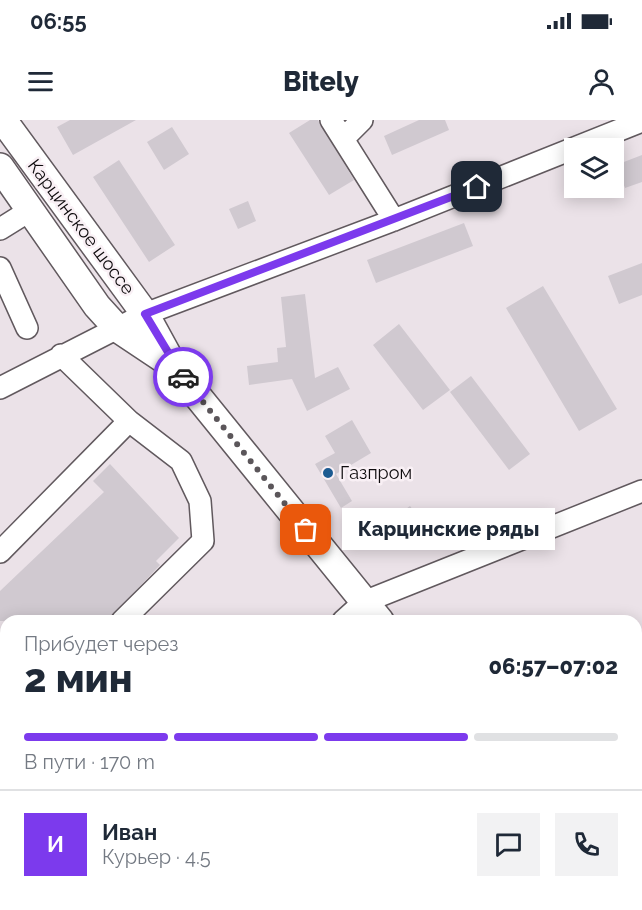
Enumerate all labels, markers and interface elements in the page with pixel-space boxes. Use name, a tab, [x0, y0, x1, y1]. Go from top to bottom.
text: 06:55	[30, 8, 87, 34]
icon: menu	[24, 65, 57, 98]
icon: person	[585, 65, 618, 98]
text: Bitely	[283, 66, 359, 97]
map controls	[564, 138, 624, 198]
button: layers	[564, 138, 624, 198]
street label: Карцинское шоссе	[24, 155, 139, 299]
pin	[451, 161, 502, 212]
icon: home	[460, 170, 493, 203]
courier	[153, 347, 213, 407]
icon: car	[167, 361, 200, 394]
place label: Газпром	[340, 462, 412, 483]
marker: Газпром	[321, 466, 335, 480]
pin	[280, 504, 331, 555]
callout: Карцинские ряды	[342, 509, 555, 551]
icon: bag	[289, 513, 322, 546]
text: Карцинские ряды	[358, 517, 539, 541]
text: Прибудет через	[24, 632, 178, 656]
text: 06:57–07:02	[489, 653, 618, 679]
text: 2 мин	[24, 655, 133, 701]
text: В пути · 170 m	[24, 750, 155, 774]
button: chat	[477, 813, 540, 876]
button: phone	[555, 813, 618, 876]
text: Иван	[102, 819, 157, 845]
text: И	[47, 831, 64, 857]
text: Курьер · 4.5	[102, 845, 211, 869]

